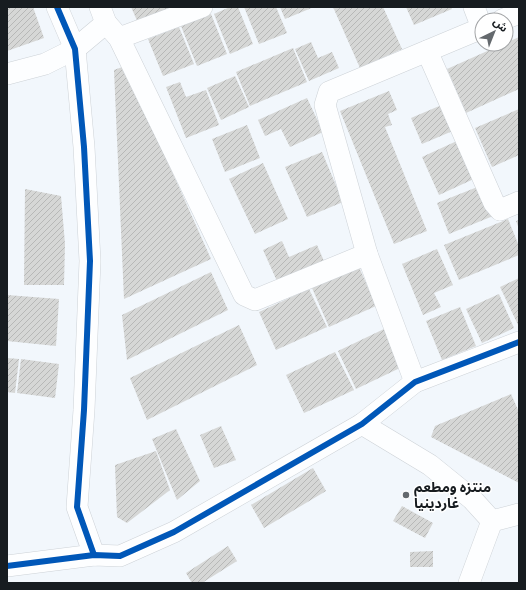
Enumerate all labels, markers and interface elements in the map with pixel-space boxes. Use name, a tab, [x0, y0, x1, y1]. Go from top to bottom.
north arrow	[474, 12, 514, 52]
text: ش	[491, 14, 511, 35]
place label: منتزه ومطعم غاردينيا	[414, 478, 491, 512]
marker: منتزه ومطعم غاردينيا	[401, 490, 411, 500]

